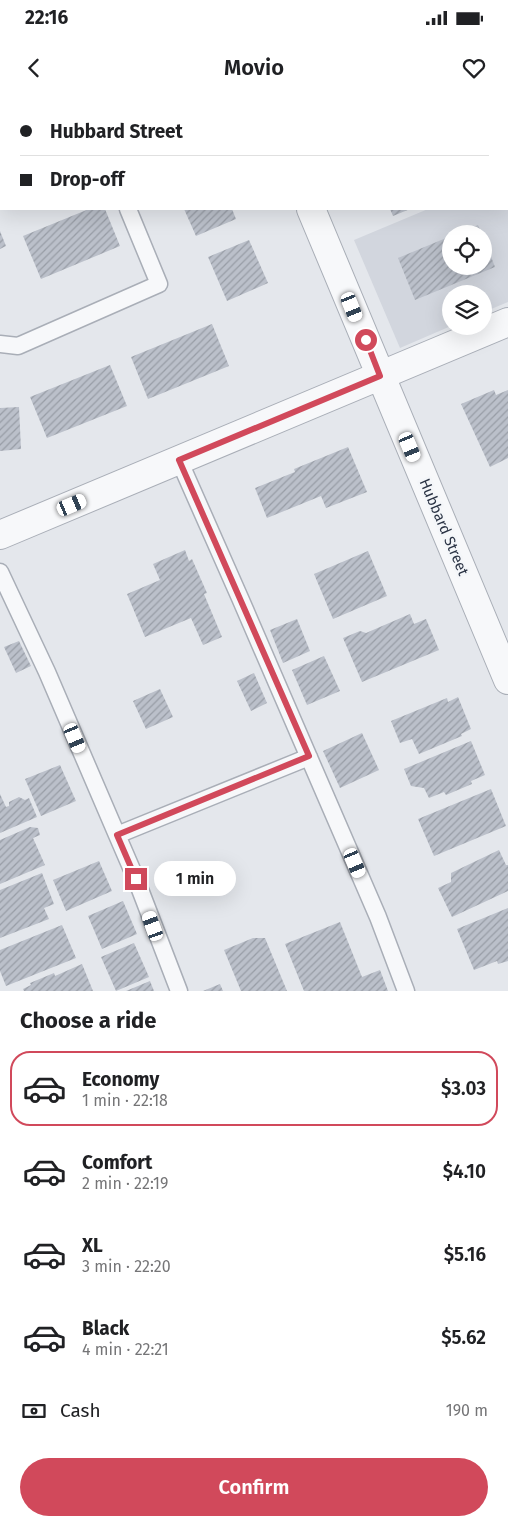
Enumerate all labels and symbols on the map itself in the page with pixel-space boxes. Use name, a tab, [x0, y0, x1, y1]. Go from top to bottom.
car	[339, 290, 364, 324]
route start	[355, 329, 377, 351]
car	[397, 430, 422, 464]
street label: Hubbard Street	[415, 476, 473, 579]
car	[55, 492, 88, 518]
car	[62, 721, 87, 755]
car	[342, 846, 367, 880]
callout: 1 min	[154, 862, 236, 896]
route end	[125, 868, 147, 890]
car	[140, 909, 165, 943]

